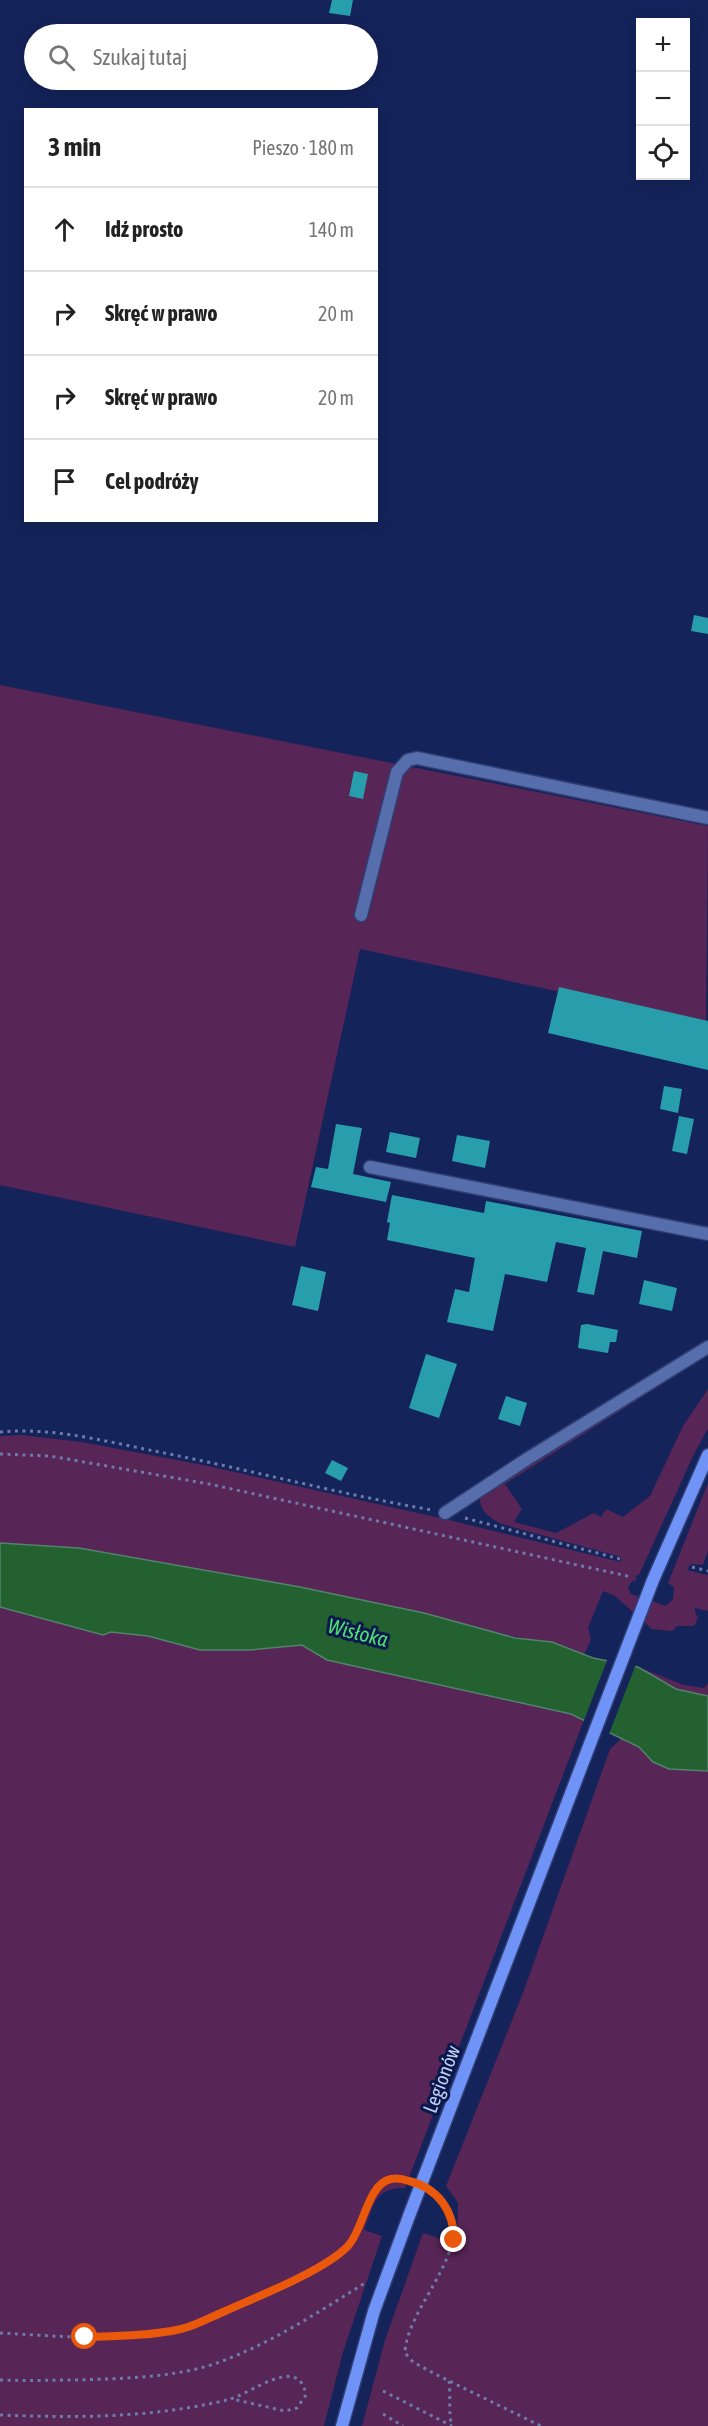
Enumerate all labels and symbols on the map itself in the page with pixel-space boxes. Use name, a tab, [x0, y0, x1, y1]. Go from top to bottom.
water label: Wisłoka	[325, 1613, 391, 1651]
street label: Legionów	[418, 2042, 464, 2116]
route end	[440, 2226, 466, 2252]
route start	[71, 2323, 97, 2349]

